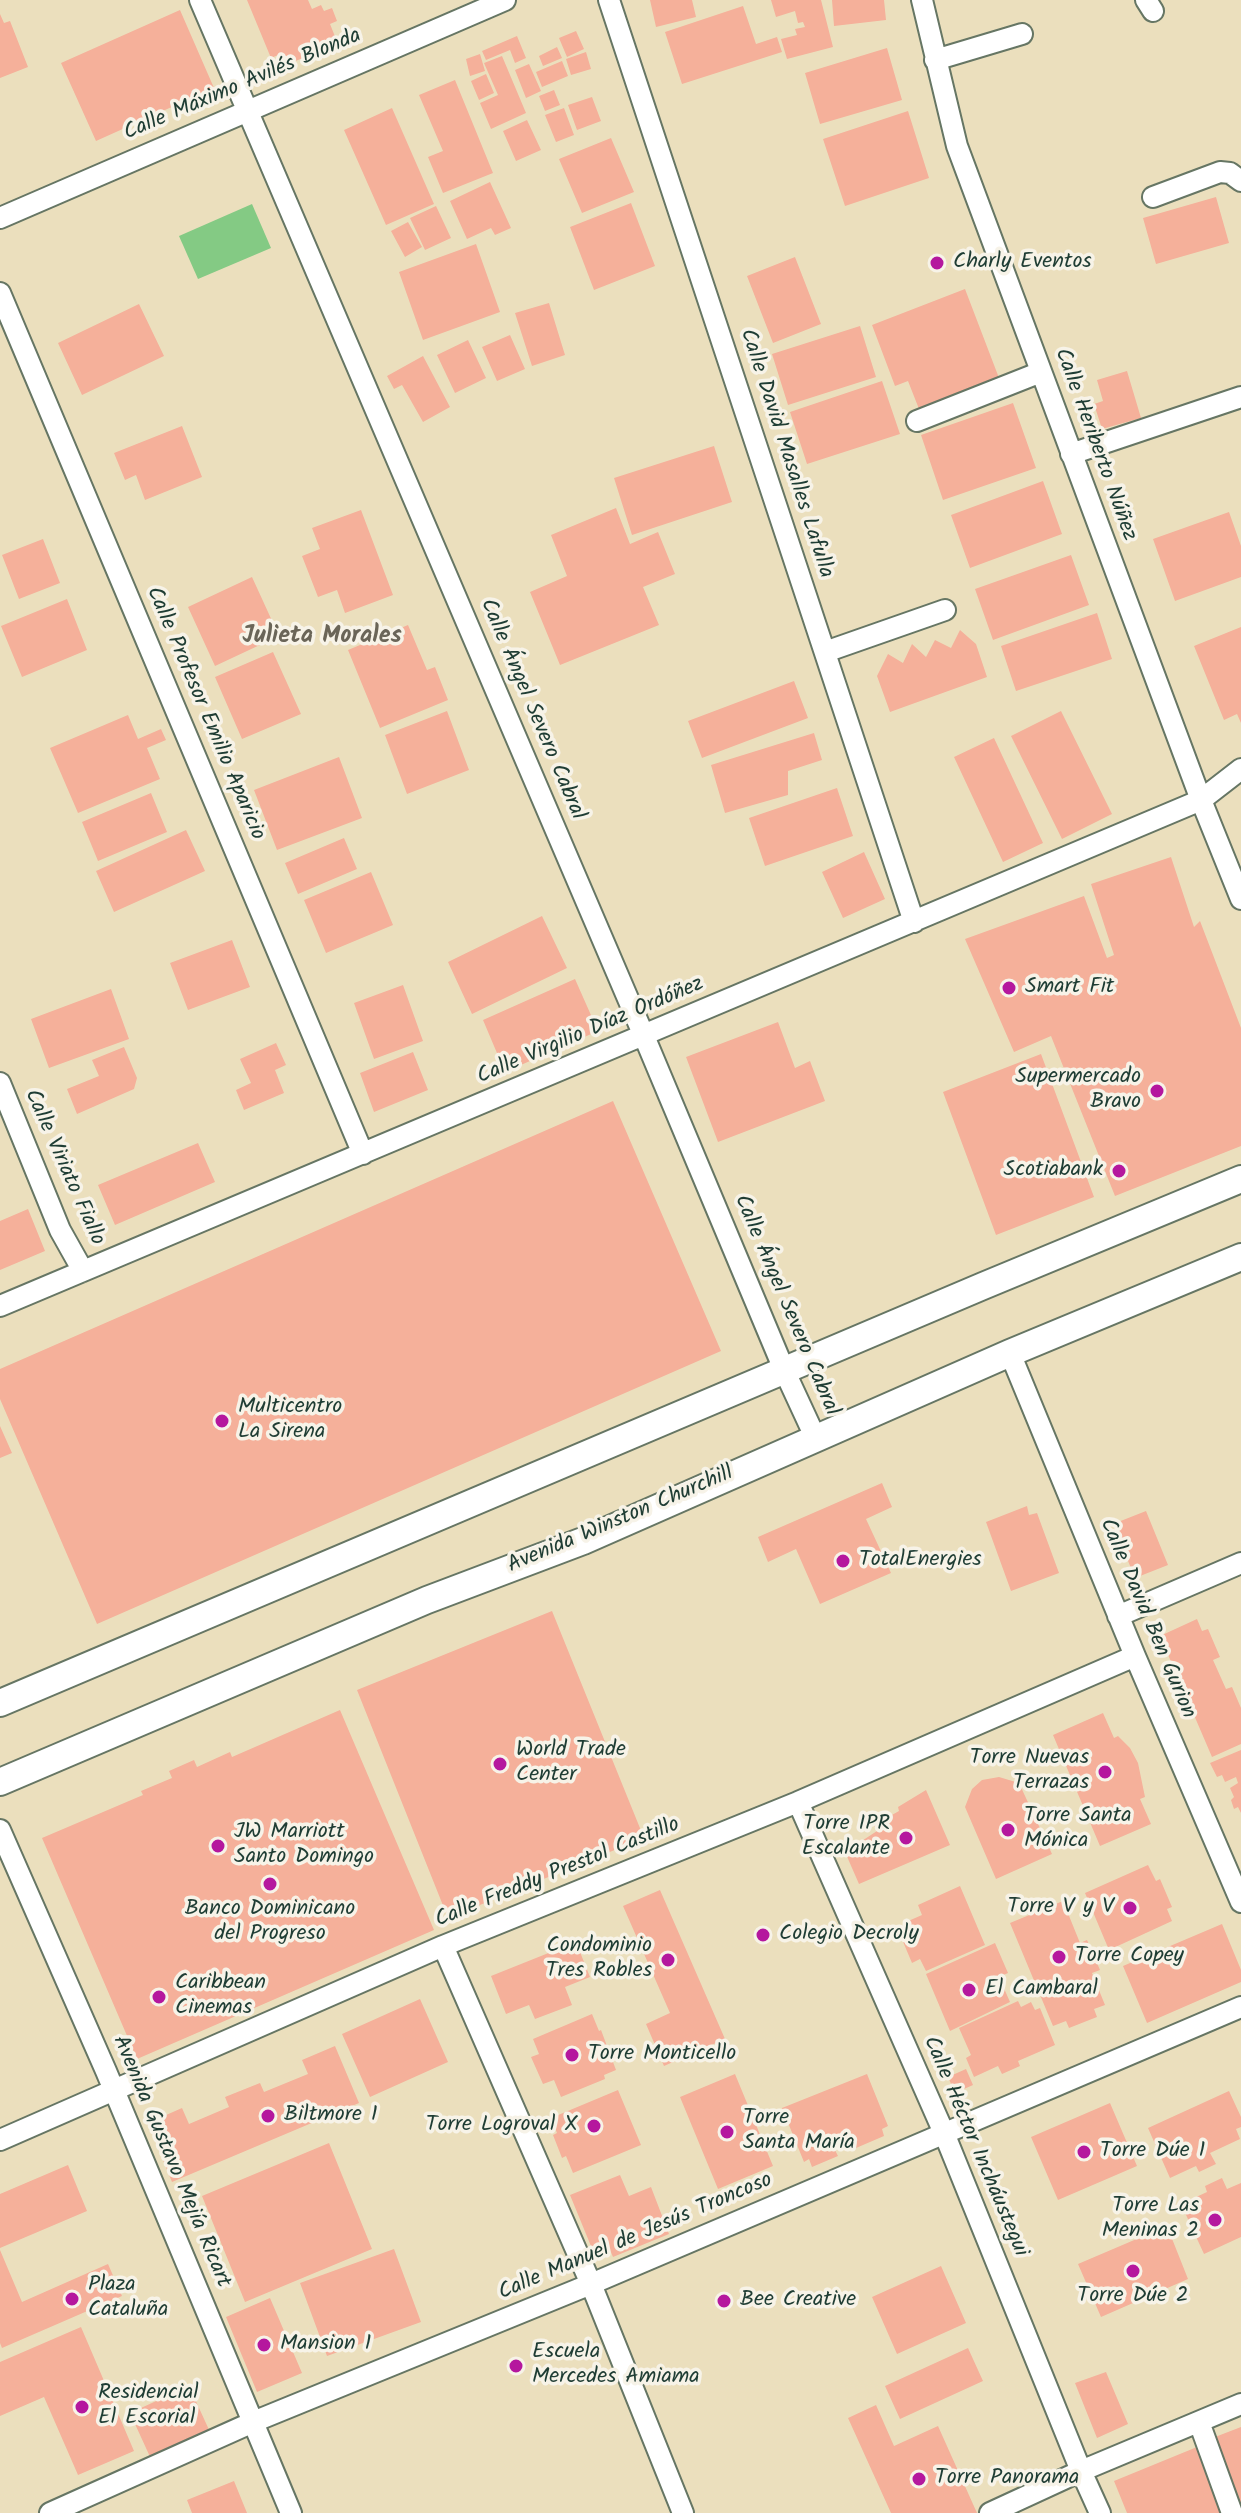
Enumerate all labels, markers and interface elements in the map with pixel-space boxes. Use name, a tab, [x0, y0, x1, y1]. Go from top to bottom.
street label: Calle Máximo Avilés Blonda	[120, 24, 366, 148]
place label: Charly Eventos	[953, 250, 1092, 276]
marker: Charly Eventos	[928, 254, 946, 272]
street label: Calle David Masalles Lafulla	[732, 326, 838, 582]
street label: Calle Heriberto Núñez	[1047, 345, 1141, 545]
street label: Calle Profesor Emilio Aparicio	[139, 583, 269, 845]
street label: Calle Ángel Severo Cabral	[472, 596, 590, 824]
district label: Julieta Morales	[242, 624, 402, 652]
street label: Calle Virgilio Díaz Ordóñez	[474, 972, 708, 1092]
place label: Smart Fit	[1025, 975, 1114, 1001]
marker: Smart Fit	[1000, 979, 1018, 997]
place label: Supermercado Bravo	[1015, 1065, 1141, 1116]
marker: Supermercado Bravo	[1148, 1082, 1166, 1100]
street label: Calle Viriato Fiallo	[17, 1086, 109, 1250]
place label: Scotiabank	[1004, 1158, 1103, 1184]
marker: Scotiabank	[1110, 1162, 1128, 1180]
street label: Calle Ángel Severo Cabral	[726, 1192, 844, 1420]
place label: Multicentro La Sirena	[238, 1395, 342, 1446]
marker: Multicentro La Sirena	[213, 1412, 231, 1430]
street label: Avenida Winston Churchill	[504, 1461, 738, 1581]
street label: Calle David Ben Gurion	[1092, 1515, 1200, 1723]
place label: TotalEnergies	[859, 1548, 982, 1574]
marker: TotalEnergies	[834, 1552, 852, 1570]
place label: World Trade Center	[516, 1738, 626, 1790]
place label: Torre Nuevas Terrazas	[970, 1746, 1089, 1798]
marker: World Trade Center	[491, 1755, 509, 1773]
marker: Torre Nuevas Terrazas	[1096, 1763, 1114, 1781]
place label: Torre Santa Mónica	[1024, 1804, 1132, 1856]
place label: Torre IPR Escalante	[802, 1812, 890, 1864]
street label: Calle Freddy Prestol Castillo	[432, 1813, 684, 1935]
place label: JW Marriott Santo Domingo	[234, 1820, 374, 1872]
marker: Torre Santa Mónica	[999, 1821, 1017, 1839]
marker: Torre IPR Escalante	[897, 1829, 915, 1847]
marker: JW Marriott Santo Domingo	[209, 1837, 227, 1855]
marker: Banco Dominicano del Progreso	[261, 1875, 279, 1893]
place label: Torre V y V	[1008, 1895, 1114, 1921]
place label: Banco Dominicano del Progreso	[185, 1897, 355, 1948]
marker: Torre V y V	[1121, 1899, 1139, 1917]
place label: Colegio Decroly	[779, 1922, 919, 1948]
marker: Colegio Decroly	[754, 1926, 772, 1944]
place label: Condominio Tres Robles	[546, 1934, 652, 1986]
place label: Torre Copey	[1075, 1944, 1184, 1970]
marker: Torre Copey	[1050, 1948, 1068, 1966]
marker: Condominio Tres Robles	[659, 1951, 677, 1969]
place label: Caribbean Cinemas	[175, 1971, 266, 2022]
place label: El Cambaral	[985, 1977, 1098, 2003]
marker: El Cambaral	[960, 1981, 978, 1999]
marker: Caribbean Cinemas	[150, 1988, 168, 2006]
street label: Avenida Gustavo Mejía Ricart	[105, 2032, 235, 2292]
street label: Calle Héctor Incháustegui	[916, 2033, 1032, 2261]
place label: Torre Monticello	[588, 2042, 736, 2068]
marker: Torre Monticello	[563, 2046, 581, 2064]
place label: Biltmore 1	[284, 2103, 378, 2129]
place label: Torre Santa María	[743, 2106, 855, 2158]
marker: Biltmore 1	[259, 2107, 277, 2125]
place label: Torre Logroval X	[426, 2113, 578, 2139]
marker: Torre Logroval X	[585, 2117, 603, 2135]
marker: Torre Santa María	[718, 2123, 736, 2141]
place label: Torre Dúe 1	[1100, 2139, 1205, 2165]
marker: Torre Dúe 1	[1075, 2143, 1093, 2161]
street label: Calle Manuel de Jesús Troncoso	[495, 2168, 777, 2308]
place label: Torre Las Meninas 2	[1102, 2194, 1199, 2246]
marker: Torre Las Meninas 2	[1206, 2211, 1224, 2229]
marker: Torre Dúe 2	[1124, 2262, 1142, 2280]
place label: Plaza Cataluña	[88, 2273, 168, 2324]
place label: Torre Dúe 2	[1077, 2284, 1189, 2310]
place label: Bee Creative	[740, 2288, 856, 2314]
marker: Plaza Cataluña	[63, 2290, 81, 2308]
marker: Bee Creative	[715, 2292, 733, 2310]
place label: Mansion 1	[280, 2332, 371, 2358]
marker: Mansion 1	[255, 2336, 273, 2354]
place label: Escuela Mercedes Amiama	[532, 2340, 700, 2392]
marker: Escuela Mercedes Amiama	[507, 2357, 525, 2375]
place label: Residencial El Escorial	[98, 2381, 199, 2432]
marker: Residencial El Escorial	[73, 2398, 91, 2416]
place label: Torre Panorama	[935, 2466, 1079, 2492]
marker: Torre Panorama	[910, 2470, 928, 2488]

